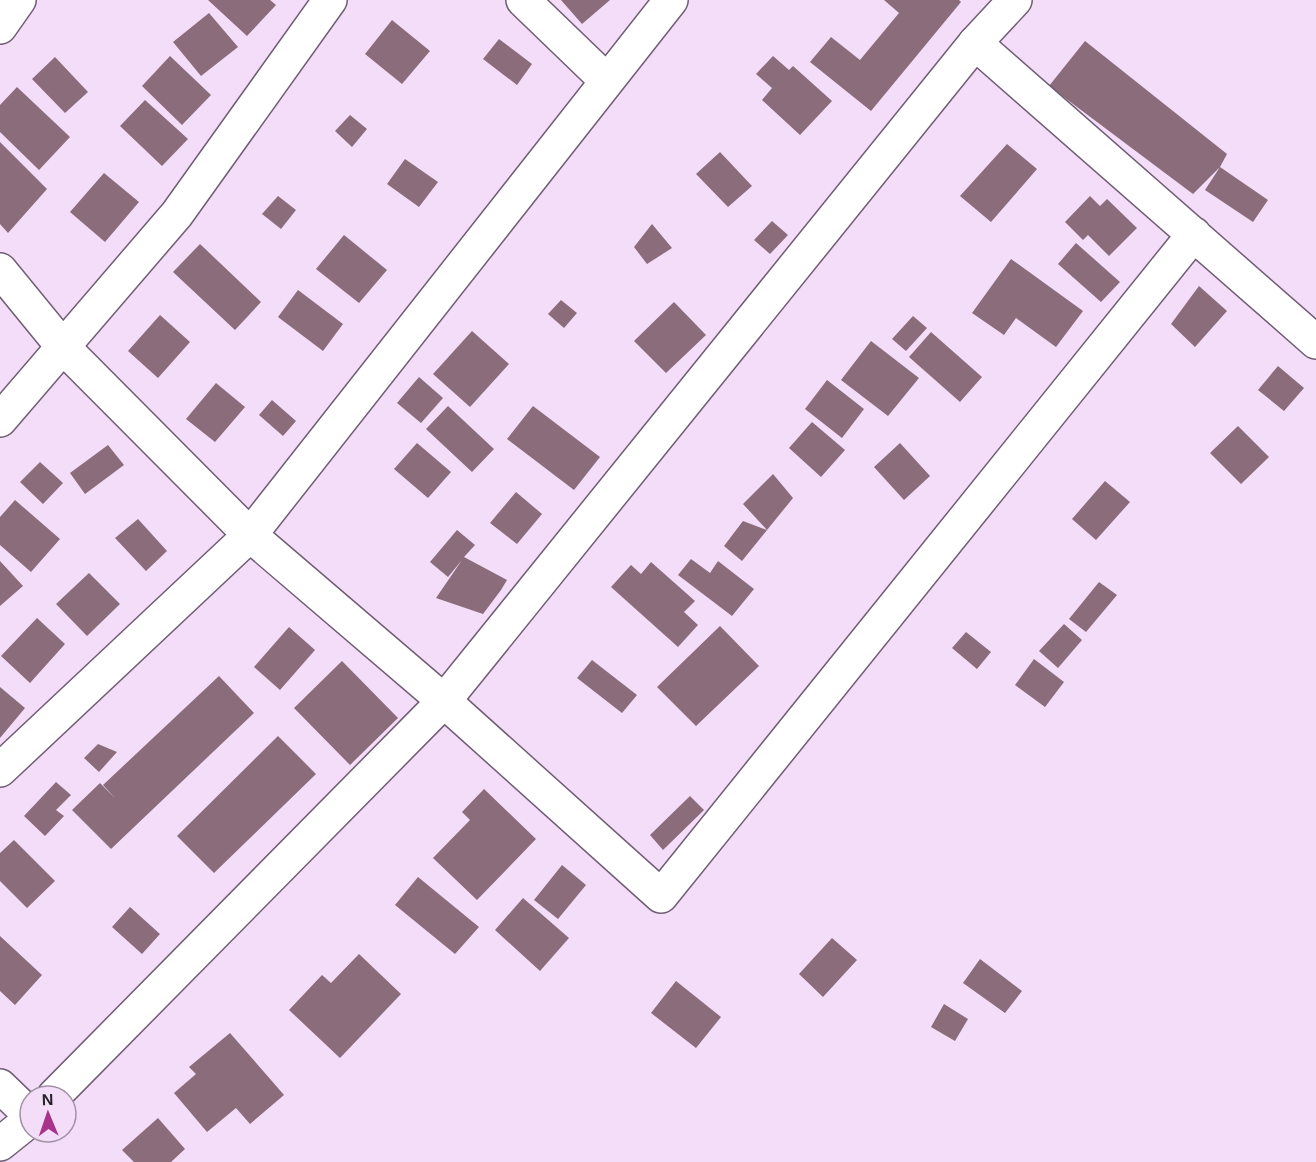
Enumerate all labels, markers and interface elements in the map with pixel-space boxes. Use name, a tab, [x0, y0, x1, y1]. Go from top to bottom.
north arrow	[18, 1084, 78, 1144]
text: N	[41, 1091, 54, 1108]

